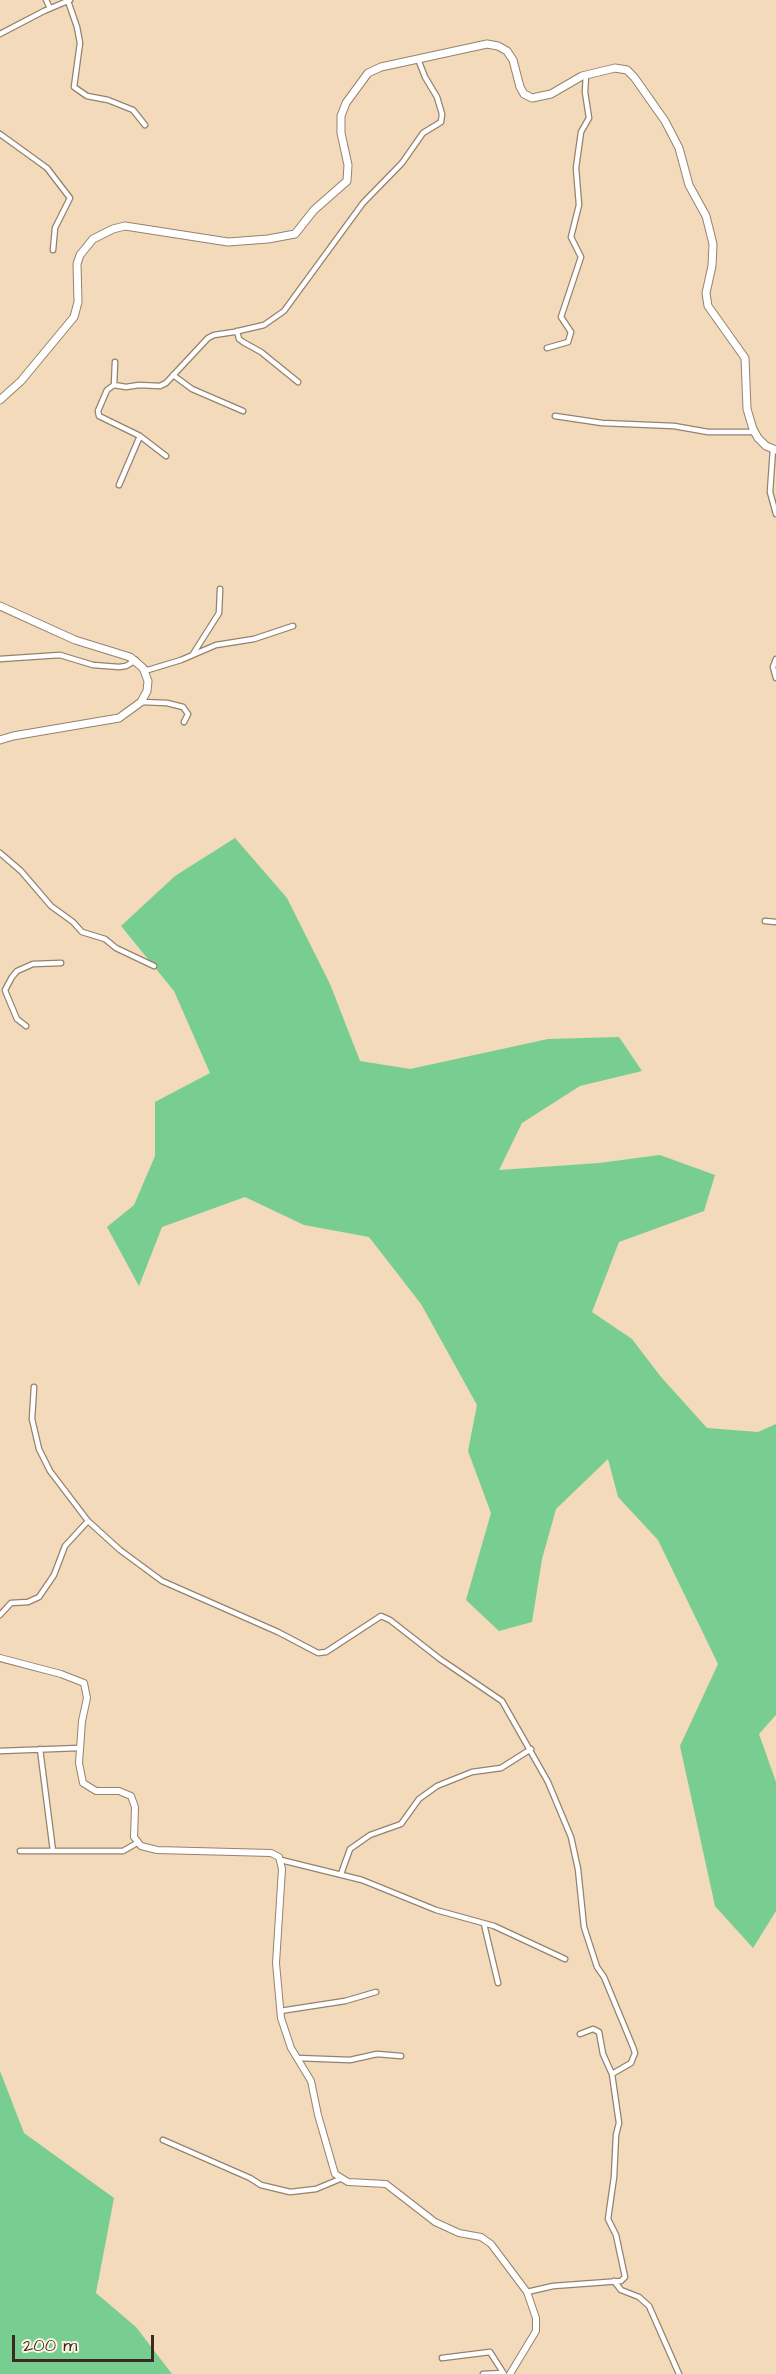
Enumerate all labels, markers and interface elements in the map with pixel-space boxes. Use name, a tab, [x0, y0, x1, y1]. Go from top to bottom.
scale bar	[15, 2323, 158, 2361]
text: 200 m	[23, 2333, 77, 2358]

